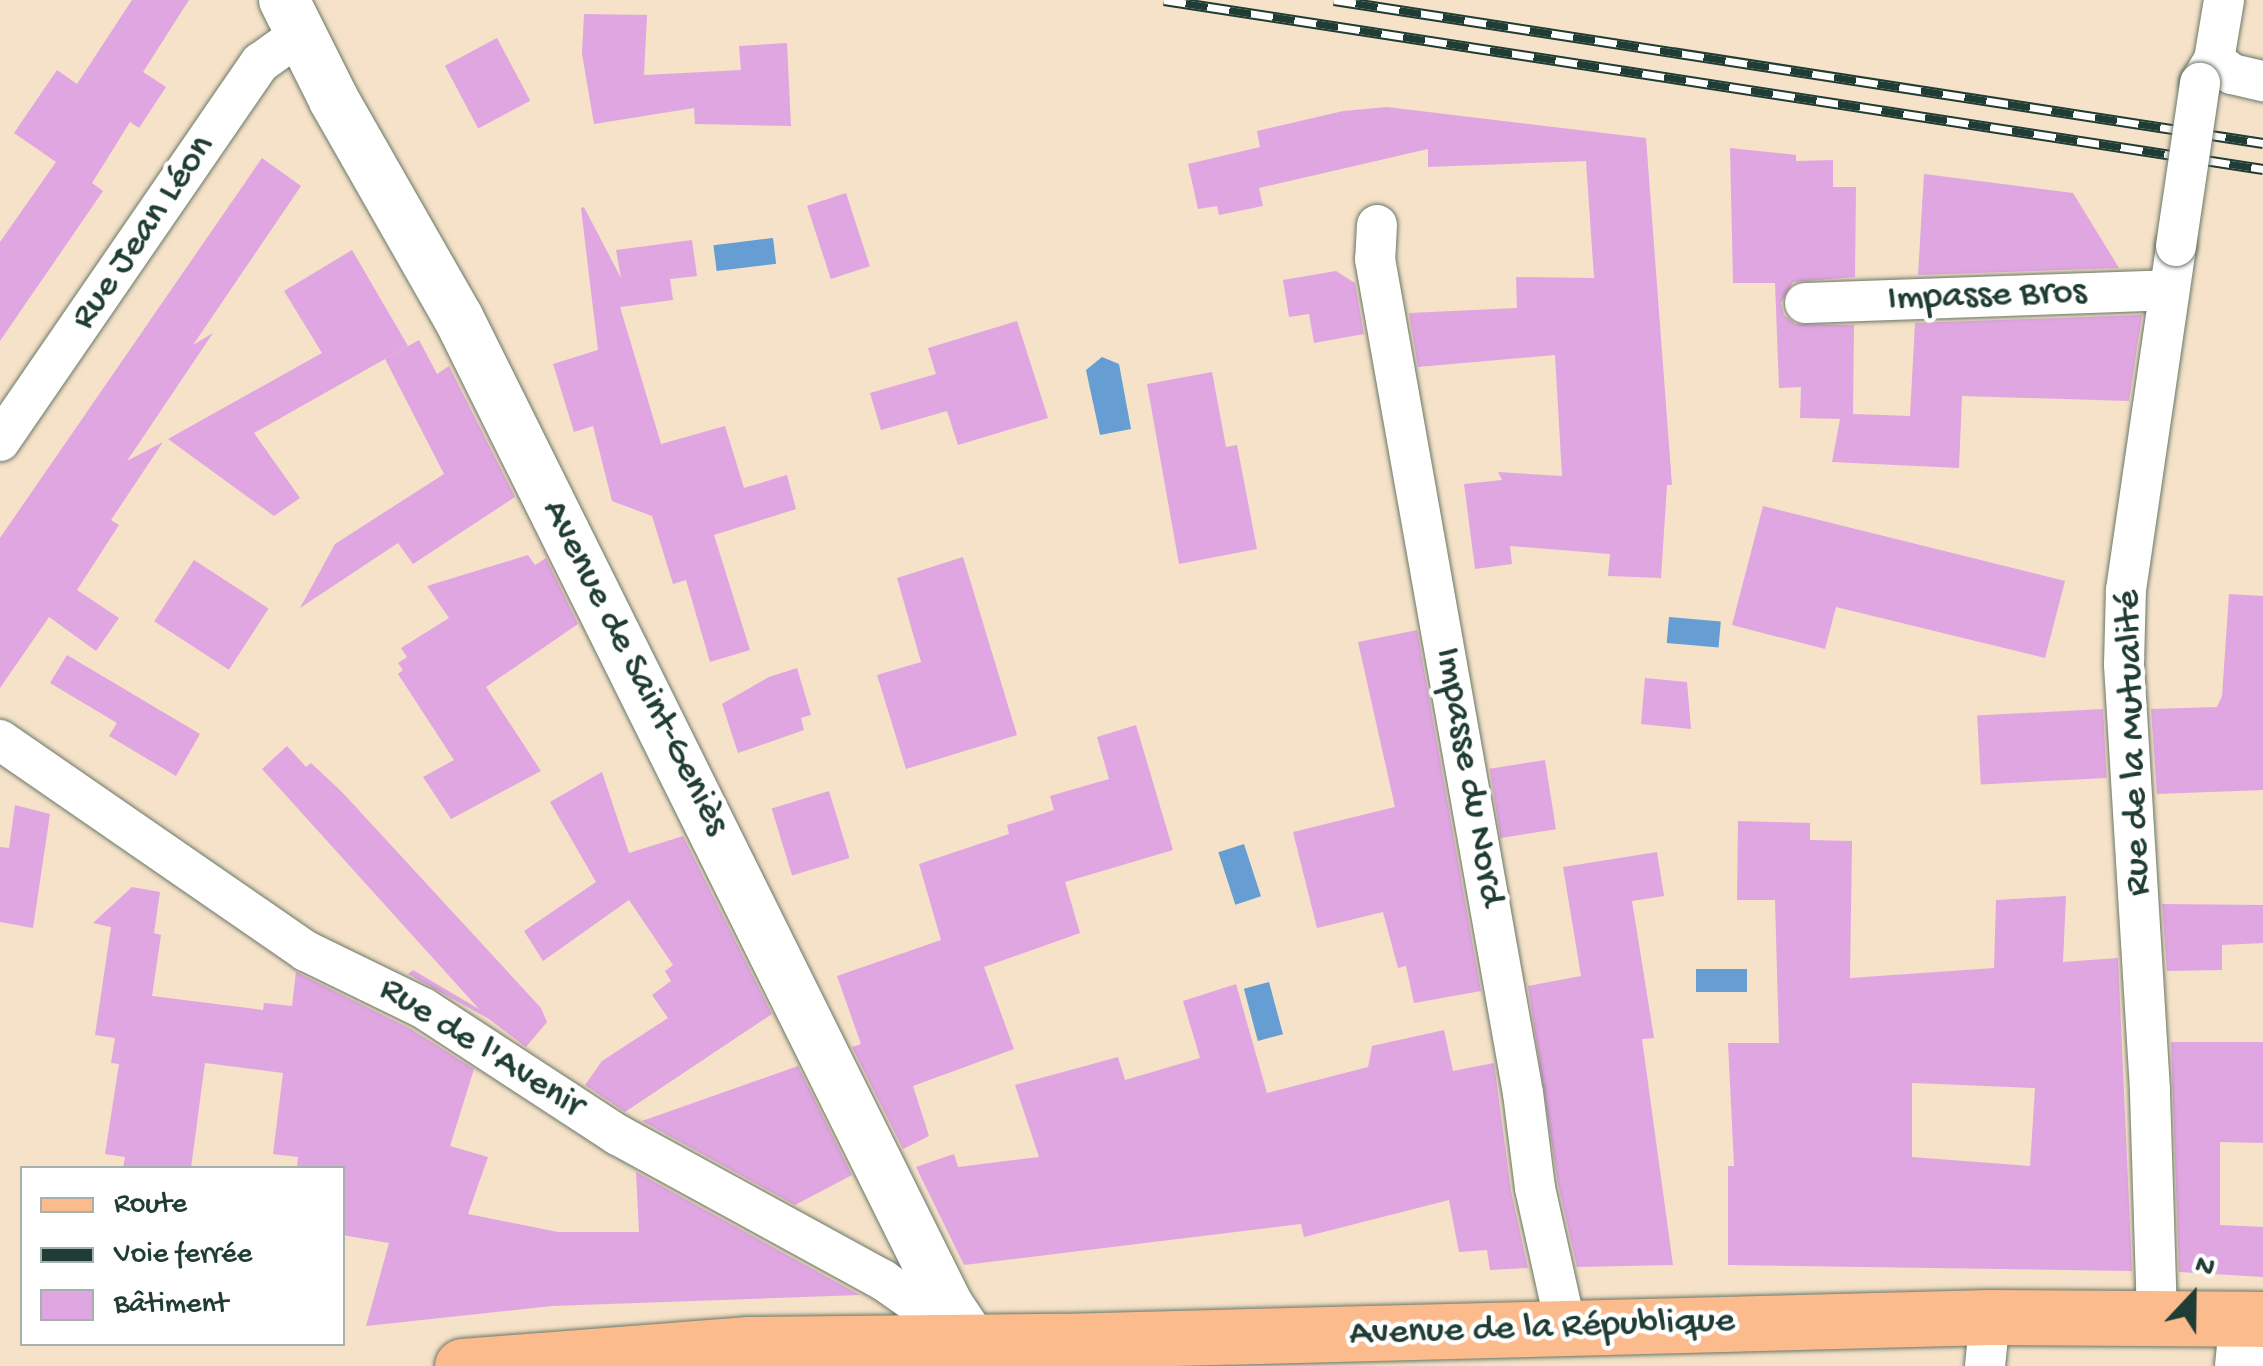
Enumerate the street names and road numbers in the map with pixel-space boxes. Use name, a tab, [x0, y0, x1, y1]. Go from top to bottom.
street label: Rue Jean Léon	[62, 127, 226, 339]
street label: Impasse Bros	[1887, 271, 2087, 323]
street label: Avenue de Saint-Geniès	[530, 493, 738, 843]
street label: Rue de la Mutualité	[2107, 589, 2163, 897]
street label: Impasse du Nord	[1423, 644, 1513, 910]
street label: Rue de l'Avenir	[370, 968, 592, 1130]
street label: Avenue de la République	[1349, 1299, 1735, 1359]

